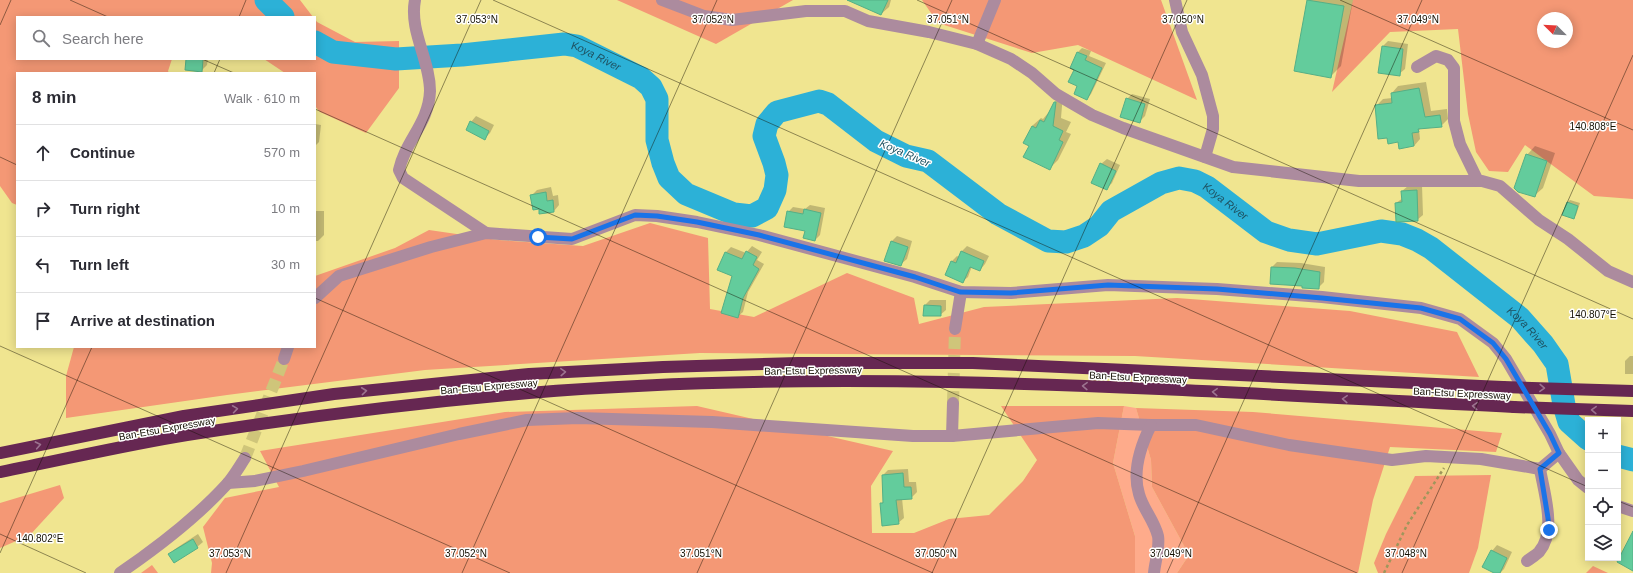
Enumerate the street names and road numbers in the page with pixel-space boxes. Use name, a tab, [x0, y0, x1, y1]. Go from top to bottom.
street label: Ban-Etsu Expressway	[764, 364, 862, 377]
street label: Ban-Etsu Expressway	[1089, 369, 1187, 386]
street label: Ban-Etsu Expressway	[440, 377, 538, 396]
street label: Ban-Etsu Expressway	[1413, 385, 1511, 402]
street label: Ban-Etsu Expressway	[118, 415, 216, 442]

